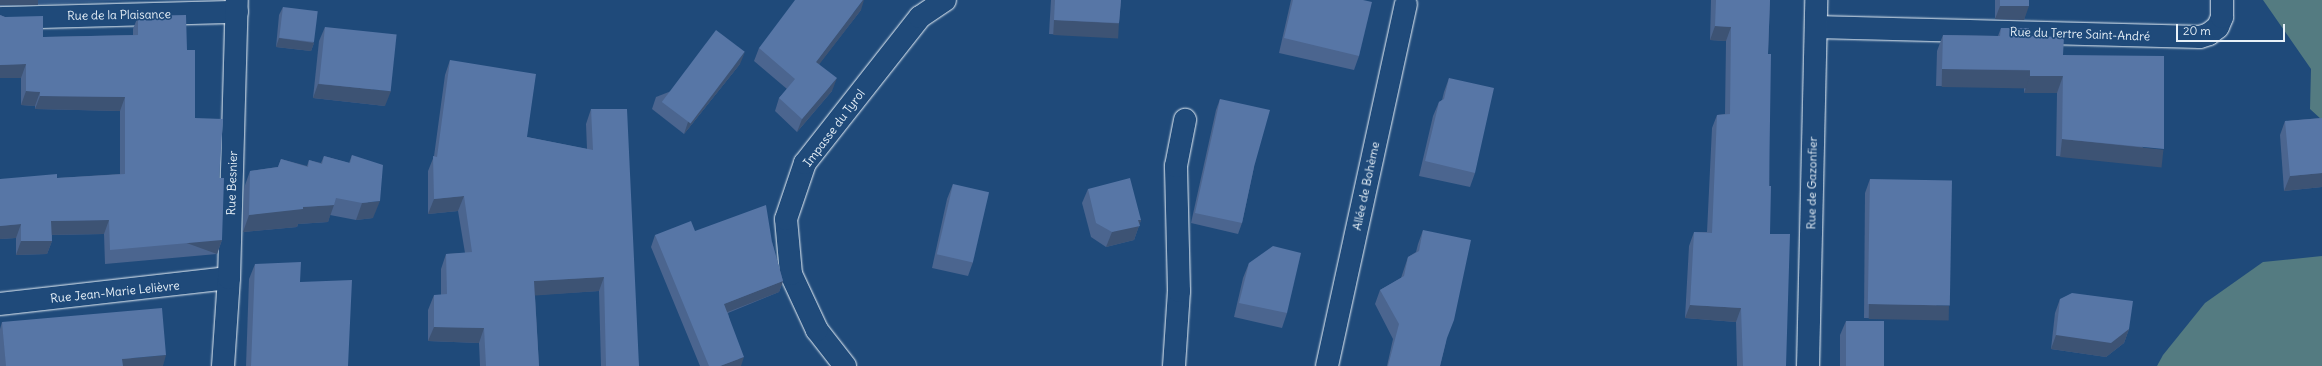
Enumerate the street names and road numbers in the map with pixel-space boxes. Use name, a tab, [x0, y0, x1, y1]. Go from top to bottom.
street label: Rue de la Plaisance	[67, 7, 171, 23]
street label: Rue du Tertre Saint-André	[2010, 24, 2150, 44]
street label: Impasse du Tyrol	[800, 87, 868, 169]
street label: Rue de Gazonfier	[1804, 136, 1820, 230]
street label: Allée de Bohème	[1350, 140, 1382, 232]
street label: Rue Besnier	[224, 150, 240, 216]
street label: Rue Jean-Marie Lelièvre	[50, 278, 180, 306]

